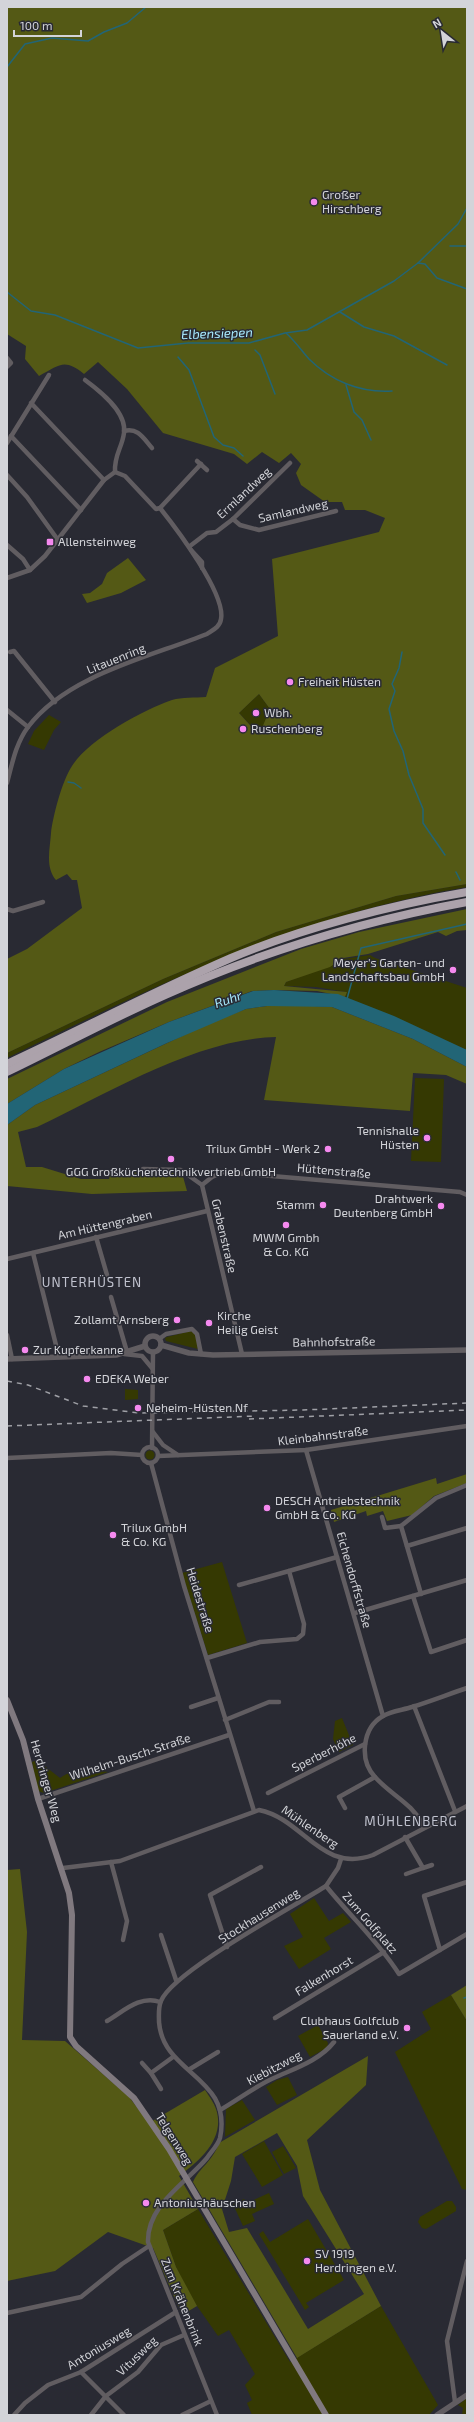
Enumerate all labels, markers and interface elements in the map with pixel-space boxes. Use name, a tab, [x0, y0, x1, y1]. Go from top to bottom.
scale bar	[14, 12, 81, 38]
north arrow	[422, 12, 462, 52]
text: N	[430, 15, 443, 31]
text: 100 m	[20, 18, 52, 32]
place label: Großer Hirschberg	[322, 187, 382, 215]
marker: Großer Hirschberg	[309, 197, 319, 207]
water label: Elbensiepen	[181, 324, 253, 342]
street label: Ermlandweg	[213, 463, 274, 521]
street label: Samlandweg	[257, 495, 329, 525]
place label: Allensteinweg	[58, 534, 136, 548]
marker: Allensteinweg	[45, 537, 55, 547]
street label: Litauenring	[84, 640, 147, 676]
place label: Freiheit Hüsten	[298, 674, 381, 688]
marker: Freiheit Hüsten	[285, 677, 295, 687]
place label: Wbh.	[264, 705, 292, 719]
marker: Wbh.	[251, 708, 261, 718]
place label: Ruschenberg	[251, 721, 323, 735]
marker: Ruschenberg	[238, 724, 248, 734]
place label: Meyer's Garten- und Landschaftsbau GmbH	[322, 955, 445, 983]
marker: Meyer's Garten- und Landschaftsbau GmbH	[448, 965, 458, 975]
water label: Ruhr	[212, 987, 245, 1011]
place label: Tennishalle Hüsten	[357, 1123, 419, 1151]
marker: Tennishalle Hüsten	[422, 1133, 432, 1143]
place label: Trilux GmbH - Werk 2	[206, 1141, 320, 1155]
marker: Trilux GmbH - Werk 2	[323, 1144, 333, 1154]
marker: GGG Großküchentechnikvertrieb GmbH	[166, 1154, 176, 1164]
street label: Hüttenstraße	[297, 1160, 372, 1180]
place label: GGG Großküchentechnikvertrieb GmbH	[66, 1164, 276, 1178]
place label: Drahtwerk Deutenberg GmbH	[333, 1191, 433, 1219]
street label: Grabenstraße	[210, 1197, 240, 1274]
place label: Stamm	[276, 1197, 315, 1211]
marker: Stamm	[318, 1200, 328, 1210]
marker: Drahtwerk Deutenberg GmbH	[436, 1201, 446, 1211]
street label: Am Hüttengraben	[56, 1206, 153, 1242]
marker: MWM Gmbh & Co. KG	[281, 1220, 291, 1230]
place label: MWM Gmbh & Co. KG	[253, 1230, 320, 1258]
district label: UNTERHÜSTEN	[42, 1274, 142, 1290]
place label: Kirche Heilig Geist	[217, 1308, 278, 1336]
place label: Zollamt Arnsberg	[74, 1312, 169, 1326]
marker: Zollamt Arnsberg	[172, 1315, 182, 1325]
marker: Kirche Heilig Geist	[204, 1318, 214, 1328]
street label: Bahnhofstraße	[292, 1333, 376, 1349]
place label: Zur Kupferkanne	[33, 1342, 124, 1356]
marker: Zur Kupferkanne	[20, 1345, 30, 1355]
place label: EDEKA Weber	[95, 1371, 169, 1385]
marker: EDEKA Weber	[82, 1374, 92, 1384]
place label: Neheim-Hüsten Nf	[146, 1400, 248, 1414]
marker: Neheim-Hüsten Nf	[133, 1403, 143, 1413]
street label: Kleinbahnstraße	[277, 1423, 369, 1448]
place label: DESCH Antriebstechnik GmbH & Co. KG	[275, 1493, 400, 1521]
marker: DESCH Antriebstechnik GmbH & Co. KG	[262, 1503, 272, 1513]
place label: Trilux GmbH & Co. KG	[121, 1520, 187, 1548]
marker: Trilux GmbH & Co. KG	[108, 1530, 118, 1540]
street label: Eichendorffstraße	[335, 1530, 375, 1630]
street label: Heidestraße	[184, 1565, 217, 1634]
street label: Wilhelm-Busch-Straße	[67, 1730, 192, 1782]
street label: Sperberhöhe	[289, 1730, 358, 1774]
street label: Herdringer Weg	[28, 1738, 66, 1824]
street label: Mühlenberg	[279, 1802, 342, 1851]
district label: MÜHLENBERG	[364, 1813, 458, 1829]
street label: Stockhausenweg	[215, 1884, 302, 1946]
street label: Zum Golfplatz	[340, 1889, 401, 1956]
street label: Falkenhorst	[292, 1952, 355, 1998]
place label: Clubhaus Golfclub Sauerland e.V.	[300, 2013, 399, 2041]
marker: Clubhaus Golfclub Sauerland e.V.	[402, 2023, 412, 2033]
street label: Kiebitzweg	[244, 2047, 304, 2087]
street label: Telgenweg	[153, 2110, 196, 2167]
place label: Antoniushäuschen	[154, 2195, 255, 2209]
marker: Antoniushäuschen	[141, 2198, 151, 2208]
place label: SV 1919 Herdringen e.V.	[315, 2246, 397, 2274]
street label: Zum Krähenbrink	[159, 2256, 207, 2348]
marker: SV 1919 Herdringen e.V.	[302, 2256, 312, 2266]
street label: Antoniusweg	[64, 2323, 133, 2372]
street label: Vitusweg	[113, 2332, 160, 2378]

